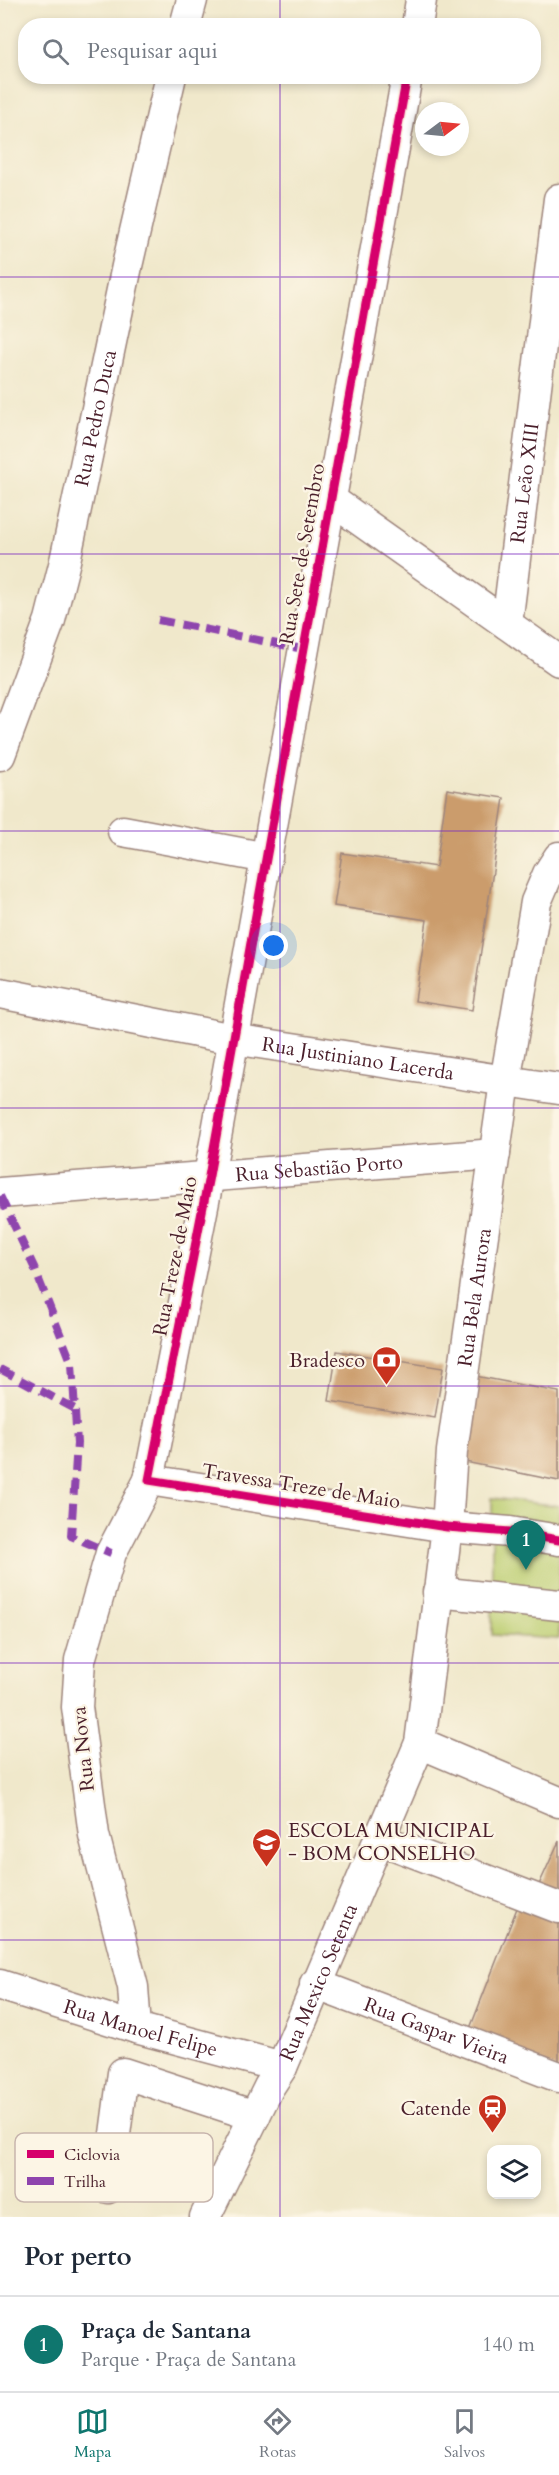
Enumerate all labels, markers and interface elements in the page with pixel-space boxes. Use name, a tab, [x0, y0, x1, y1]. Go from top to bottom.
search box	[18, 18, 541, 84]
icon: search	[39, 35, 72, 68]
text: Pesquisar aqui	[87, 36, 218, 66]
north arrow	[415, 102, 469, 156]
street label: Rua Pedro Duca	[68, 347, 123, 489]
street label: Rua Leão XIII	[503, 421, 545, 545]
street label: Rua Sete de Setembro	[273, 461, 331, 647]
your location	[259, 931, 288, 960]
street label: Rua Justiniano Lacerda	[260, 1030, 456, 1086]
street label: Rua Sebastião Porto	[234, 1148, 404, 1188]
street label: Rua Treze de Maio	[146, 1174, 204, 1338]
street label: Rua Bela Aurora	[451, 1226, 497, 1369]
bank icon: Bradesco	[370, 1344, 402, 1386]
place label: Bradesco	[289, 1347, 365, 1374]
street label: Travessa Treze de Maio	[200, 1457, 402, 1515]
pin: 1	[506, 1520, 546, 1570]
street label: Rua Nova	[65, 1705, 101, 1793]
place label: ESCOLA MUNICIPAL - BOM CONSELHO	[288, 1817, 495, 1867]
school or university icon: ESCOLA MUNICIPAL - BOM CONSELHO	[251, 1826, 283, 1868]
street label: Rua Mexico Setenta	[273, 1899, 364, 2065]
street label: Rua Gaspar Vieira	[360, 1990, 513, 2070]
street label: Rua Manoel Felipe	[60, 1992, 221, 2063]
station icon: Catende	[476, 2092, 508, 2134]
place label: Catende	[401, 2095, 471, 2122]
legend	[15, 2133, 213, 2202]
text: Ciclovia	[64, 2144, 120, 2166]
map controls	[487, 2145, 541, 2199]
button: layers	[487, 2145, 541, 2199]
text: Trilha	[64, 2171, 106, 2193]
text: Por perto	[24, 2239, 132, 2274]
text: Praça de Santana	[81, 2316, 251, 2346]
text: 1	[38, 2331, 49, 2358]
text: 140 m	[482, 2331, 535, 2358]
text: Parque · Praça de Santana	[81, 2346, 296, 2373]
tab: Mapa	[74, 2405, 111, 2463]
tab: Rotas	[259, 2405, 296, 2463]
tab: Salvos	[444, 2405, 485, 2463]

